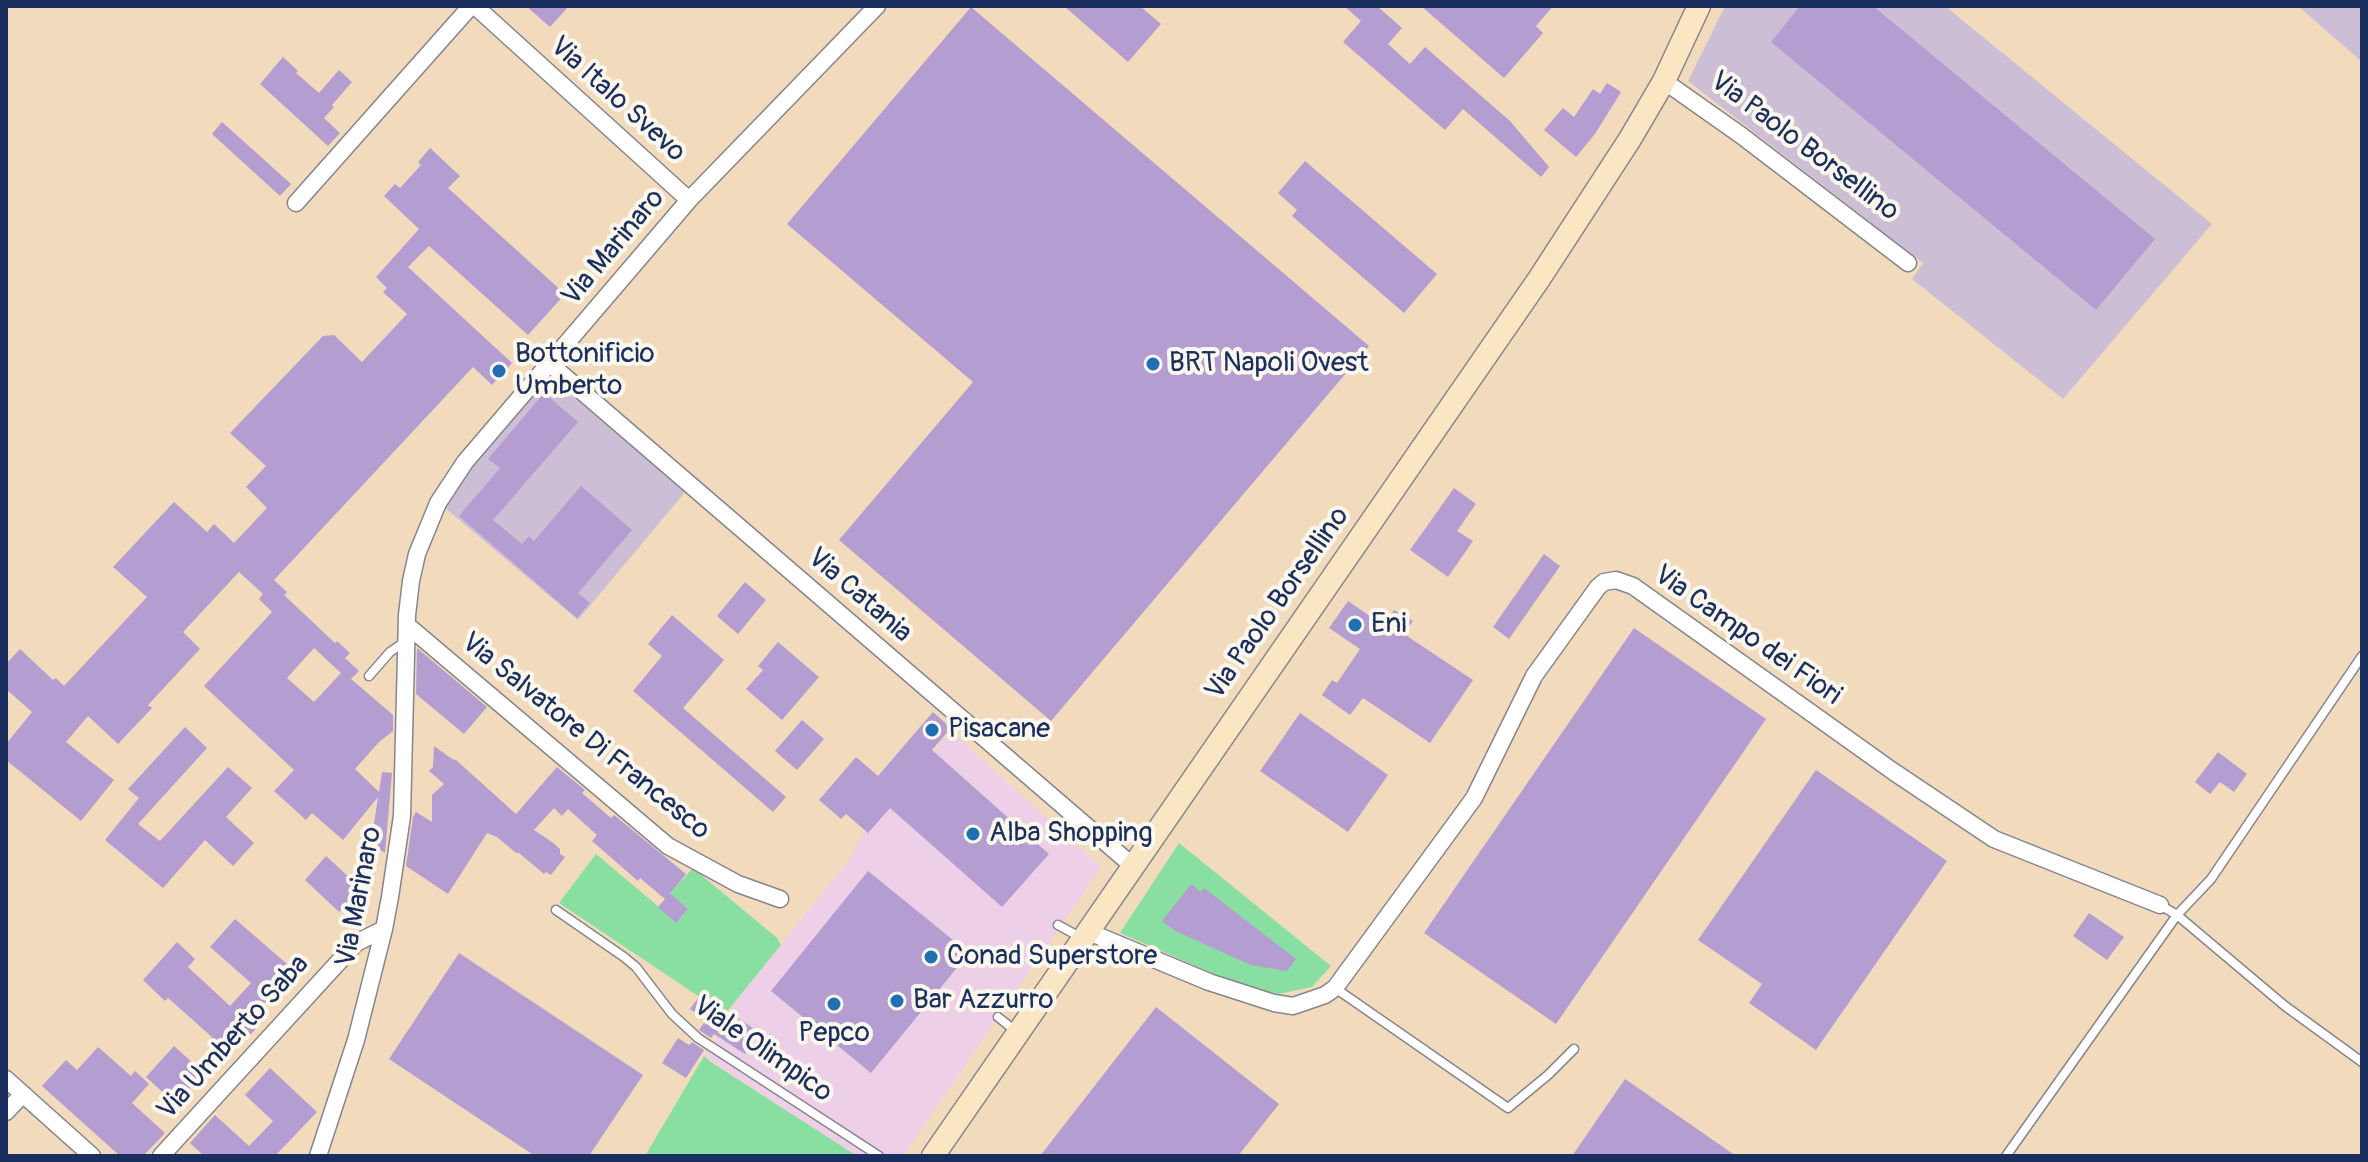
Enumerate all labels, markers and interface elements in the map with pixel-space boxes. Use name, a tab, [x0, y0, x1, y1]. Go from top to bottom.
street label: Via Italo Svevo	[542, 30, 692, 170]
street label: Via Paolo Borsellino	[1703, 65, 1905, 229]
street label: Via Marinaro	[555, 183, 673, 313]
place label: Bottonificio Umberto	[515, 338, 655, 404]
place label: BRT Napoli Ovest	[1169, 347, 1369, 381]
marker: BRT Napoli Ovest	[1144, 355, 1162, 373]
marker: Bottonificio Umberto	[490, 362, 508, 380]
street label: Via Paolo Borsellino	[1199, 501, 1357, 707]
street label: Via Catania	[800, 541, 918, 651]
street label: Via Campo dei Fiori	[1647, 559, 1847, 713]
place label: Eni	[1371, 608, 1406, 642]
marker: Eni	[1346, 616, 1364, 634]
street label: Via Salvatore Di Francesco	[454, 626, 716, 848]
place label: Pisacane	[948, 713, 1050, 747]
marker: Pisacane	[923, 721, 941, 739]
place label: Alba Shopping	[989, 817, 1153, 851]
street label: Via Marinaro	[330, 824, 390, 970]
marker: Alba Shopping	[964, 825, 982, 843]
place label: Conad Superstore	[947, 940, 1157, 974]
marker: Conad Superstore	[922, 948, 940, 966]
street label: Via Umberto Saba	[151, 949, 317, 1127]
place label: Bar Azzurro	[913, 984, 1054, 1018]
street label: Viale Olimpico	[686, 990, 838, 1110]
marker: Bar Azzurro	[888, 992, 906, 1010]
marker: Pepco	[825, 995, 843, 1013]
place label: Pepco	[798, 1017, 870, 1051]

